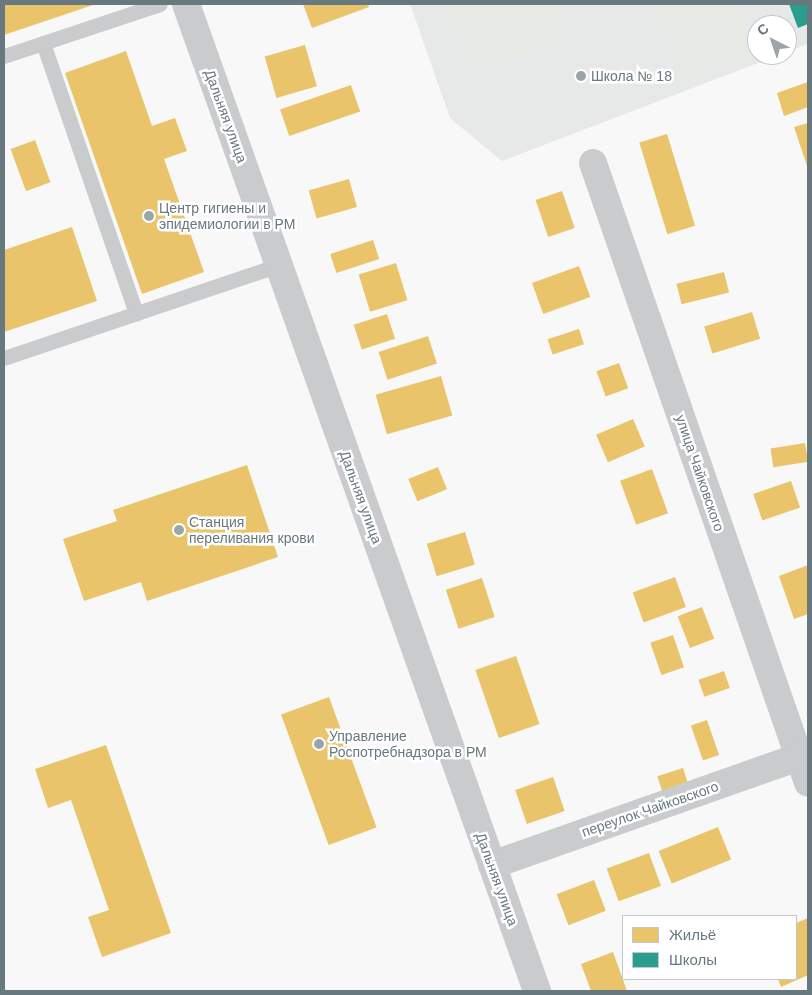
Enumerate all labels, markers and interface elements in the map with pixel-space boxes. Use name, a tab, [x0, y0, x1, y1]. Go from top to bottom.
north arrow	[747, 15, 797, 65]
text: С	[754, 20, 772, 39]
street label: Дальняя улица	[201, 67, 251, 165]
place label: Школа № 18	[591, 68, 672, 84]
marker: Школа № 18	[575, 70, 587, 82]
place label: Центр гигиены и эпидемиологии в РМ	[159, 200, 295, 232]
marker: Центр гигиены и эпидемиологии в РМ	[143, 210, 155, 222]
street label: улица Чайковского	[672, 412, 728, 534]
street label: Дальняя улица	[336, 448, 386, 546]
place label: Станция переливания крови	[189, 514, 315, 546]
marker: Станция переливания крови	[173, 524, 185, 536]
place label: Управление Роспотребнадзора в РМ	[329, 728, 487, 760]
marker: Управление Роспотребнадзора в РМ	[313, 738, 325, 750]
street label: переулок Чайковского	[579, 778, 721, 840]
street label: Дальняя улица	[472, 830, 522, 928]
legend	[622, 915, 797, 980]
text: Жильё	[669, 926, 716, 943]
text: Школы	[669, 951, 717, 968]

